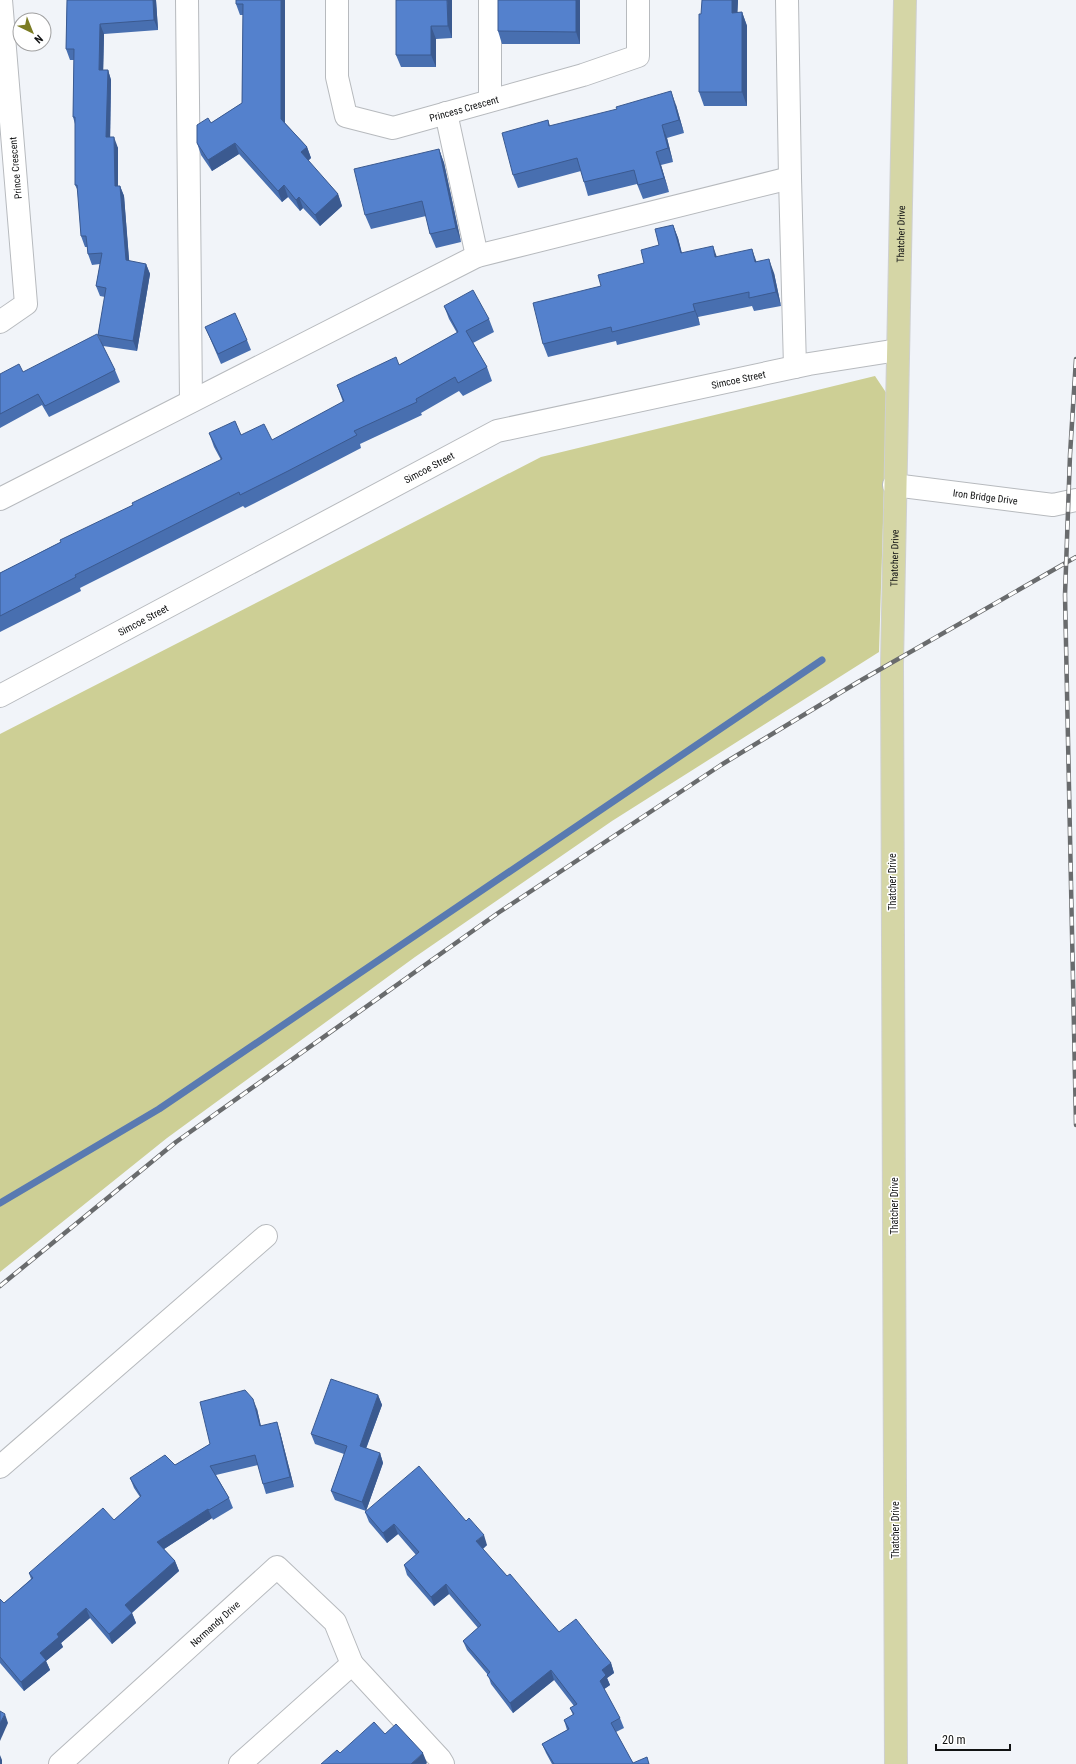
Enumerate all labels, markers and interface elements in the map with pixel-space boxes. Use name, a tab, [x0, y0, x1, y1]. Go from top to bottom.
north arrow	[12, 12, 52, 52]
text: N	[31, 32, 45, 46]
street label: Princess Crescent	[428, 94, 500, 124]
street label: Prince Crescent	[7, 136, 24, 199]
street label: Thatcher Drive	[895, 205, 907, 263]
street label: Simcoe Street	[710, 369, 767, 391]
street label: Simcoe Street	[402, 450, 456, 486]
street label: Iron Bridge Drive	[952, 487, 1019, 507]
street label: Thatcher Drive	[889, 529, 901, 587]
street label: Simcoe Street	[116, 602, 170, 638]
street label: Thatcher Drive	[887, 853, 898, 911]
street label: Thatcher Drive	[889, 1177, 900, 1235]
street label: Thatcher Drive	[890, 1501, 901, 1559]
street label: Normandy Drive	[188, 1598, 242, 1649]
scale bar	[936, 1726, 1010, 1752]
text: 20 m	[942, 1733, 966, 1747]

